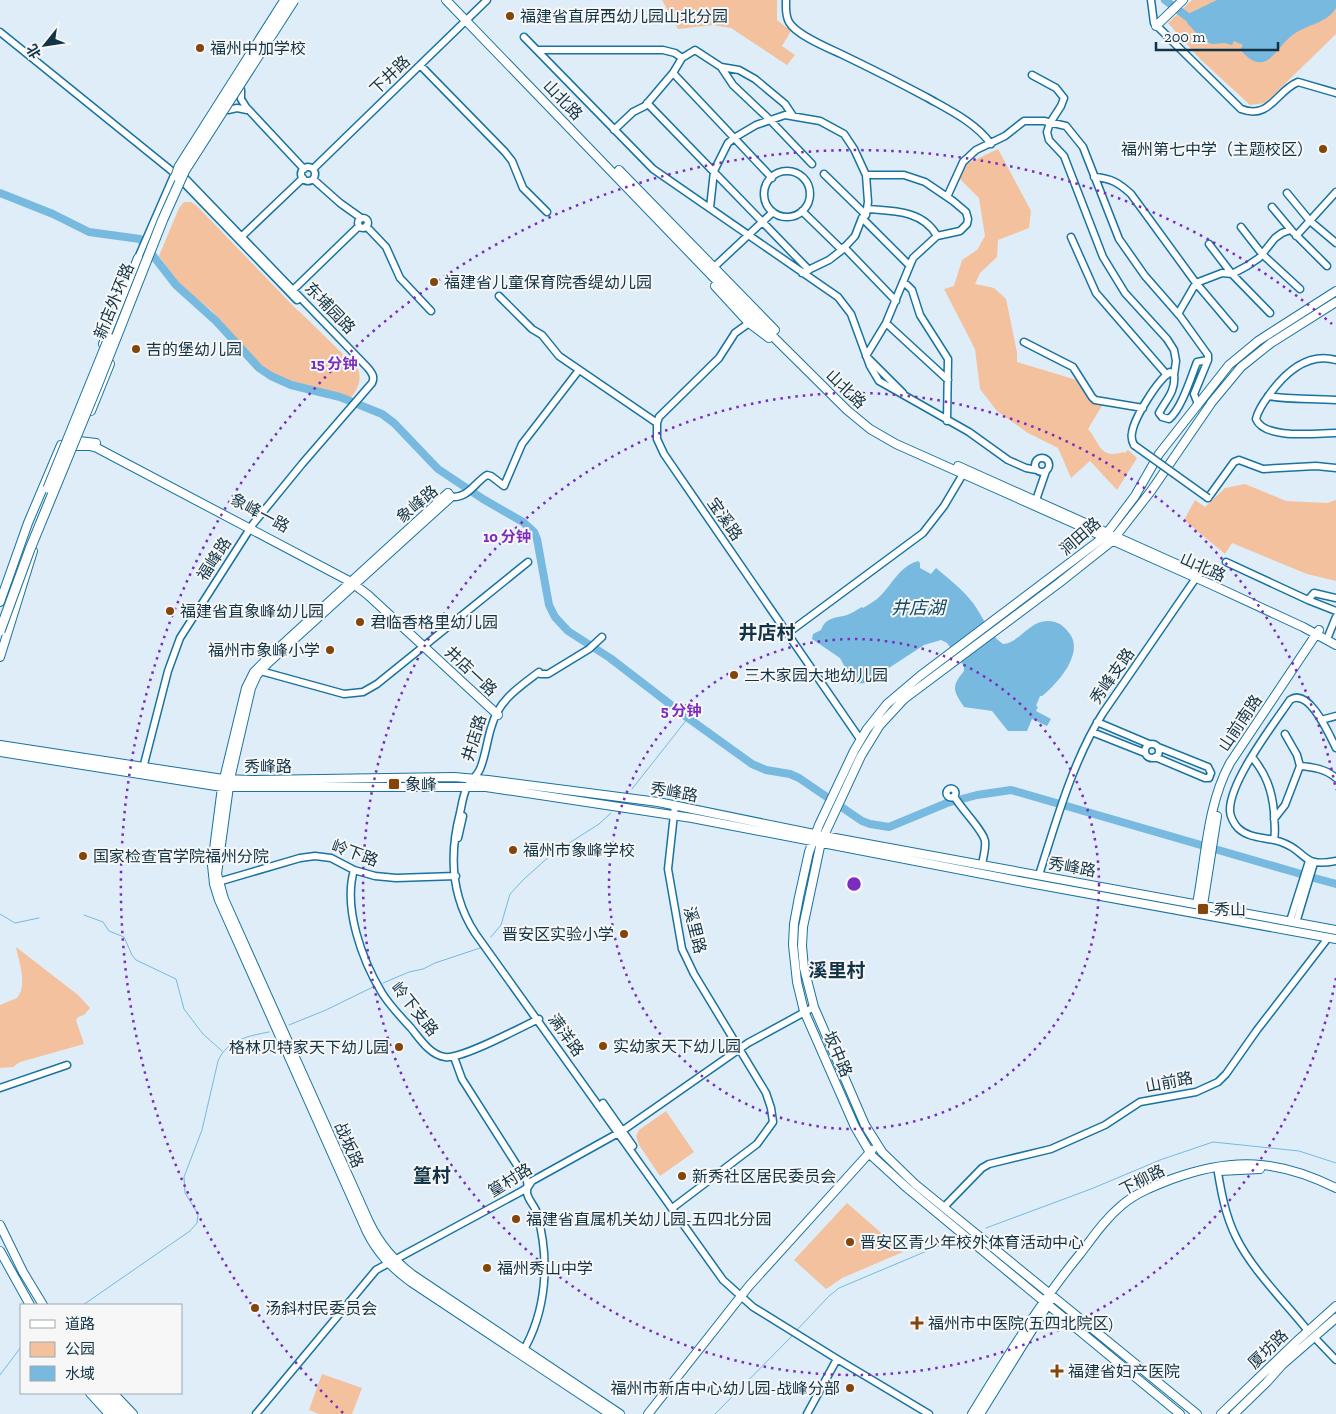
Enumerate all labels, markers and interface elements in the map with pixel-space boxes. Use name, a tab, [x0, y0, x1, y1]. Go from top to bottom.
place label: 福建省直屏西幼儿园山北分园	[520, 7, 728, 26]
marker: 福建省直屏西幼儿园山北分园	[504, 10, 516, 22]
north arrow	[20, 20, 70, 70]
scale bar	[1156, 20, 1278, 52]
text: 200 m	[1164, 28, 1205, 46]
place label: 福州中加学校	[210, 39, 306, 58]
text: 北	[23, 41, 45, 62]
marker: 福州中加学校	[194, 42, 206, 54]
street label: 下井路	[366, 51, 414, 99]
street label: 山北路	[539, 76, 587, 124]
place label: 福州第七中学（主题校区）	[1121, 140, 1313, 159]
marker: 福州第七中学（主题校区）	[1317, 143, 1329, 155]
street label: 新店外环路	[90, 260, 138, 342]
place label: 福建省儿童保育院香缇幼儿园	[444, 273, 652, 292]
marker: 福建省儿童保育院香缇幼儿园	[428, 276, 440, 288]
street label: 东埔园路	[301, 278, 359, 338]
place label: 吉的堡幼儿园	[146, 340, 242, 359]
marker: 吉的堡幼儿园	[130, 343, 142, 355]
text: 15 分钟	[311, 355, 357, 373]
street label: 山北路	[822, 365, 870, 413]
street label: 象峰路	[393, 481, 441, 527]
street label: 象峰一路	[227, 490, 293, 536]
street label: 宝溪路	[703, 494, 747, 544]
street label: 涧田路	[1056, 513, 1104, 559]
text: 10 分钟	[483, 528, 531, 546]
street label: 福峰路	[193, 534, 235, 584]
street label: 山北路	[1177, 549, 1229, 585]
water label: 井店湖	[891, 597, 948, 619]
place label: 福建省直象峰幼儿园	[180, 602, 324, 621]
marker: 福建省直象峰幼儿园	[164, 605, 176, 617]
place label: 君临香格里幼儿园	[370, 613, 498, 632]
marker: 君临香格里幼儿园	[354, 616, 366, 628]
district label: 井店村	[738, 621, 796, 644]
place label: 福州市象峰小学	[208, 641, 320, 660]
street label: 井店一路	[441, 642, 501, 700]
marker: 福州市象峰小学	[324, 644, 336, 656]
street label: 秀峰支路	[1086, 644, 1138, 708]
place label: 三木家园大地幼儿园	[744, 666, 888, 685]
marker: 三木家园大地幼儿园	[728, 669, 740, 681]
street label: 山前南路	[1214, 691, 1266, 755]
text: 5 分钟	[661, 702, 701, 720]
street label: 井店路	[458, 712, 490, 764]
street label: 秀峰路	[244, 757, 292, 776]
place label: 象峰	[405, 775, 437, 794]
marker: 象峰	[387, 777, 401, 791]
street label: 秀峰路	[649, 778, 699, 806]
street label: 岭下路	[329, 836, 381, 870]
place label: 福州市象峰学校	[523, 841, 635, 860]
marker: 福州市象峰学校	[507, 844, 519, 856]
place label: 国家检查官学院福州分院	[93, 847, 269, 866]
marker: 国家检查官学院福州分院	[77, 850, 89, 862]
street label: 秀峰路	[1047, 853, 1097, 881]
centre of rings	[845, 875, 863, 893]
place label: 秀山	[1214, 900, 1246, 919]
marker: 秀山	[1196, 902, 1210, 916]
street label: 溪里路	[680, 904, 710, 956]
place label: 晋安区实验小学	[502, 925, 614, 944]
marker: 晋安区实验小学	[618, 928, 630, 940]
district label: 溪里村	[808, 959, 866, 982]
street label: 岭下支路	[387, 978, 443, 1040]
street label: 满洋路	[544, 1010, 588, 1060]
street label: 坂中路	[820, 1028, 856, 1080]
place label: 实幼家天下幼儿园	[613, 1037, 741, 1056]
place label: 格林贝特家天下幼儿园	[229, 1038, 389, 1057]
marker: 实幼家天下幼儿园	[597, 1040, 609, 1052]
marker: 格林贝特家天下幼儿园	[393, 1041, 405, 1053]
street label: 山前路	[1144, 1068, 1194, 1096]
street label: 战坂路	[331, 1119, 367, 1171]
street label: 篁村路	[485, 1159, 535, 1201]
street label: 下柳路	[1116, 1161, 1168, 1199]
district label: 篁村	[413, 1164, 451, 1187]
place label: 新秀社区居民委员会	[692, 1167, 836, 1186]
marker: 新秀社区居民委员会	[676, 1170, 688, 1182]
place label: 福建省直属机关幼儿园-五四北分园	[526, 1210, 772, 1229]
marker: 福建省直属机关幼儿园-五四北分园	[510, 1213, 522, 1225]
place label: 晋安区青少年校外体育活动中心	[860, 1233, 1084, 1252]
marker: 晋安区青少年校外体育活动中心	[844, 1236, 856, 1248]
place label: 福州秀山中学	[497, 1259, 593, 1278]
marker: 福州秀山中学	[481, 1262, 493, 1274]
place label: 汤斜村民委员会	[265, 1299, 377, 1318]
marker: 汤斜村民委员会	[249, 1302, 261, 1314]
legend	[20, 1304, 182, 1394]
place label: 福州市中医院(五四北院区)	[928, 1314, 1113, 1333]
text: 道路	[65, 1315, 95, 1333]
marker: 福州市中医院(五四北院区)	[910, 1316, 924, 1330]
street label: 厦坊路	[1244, 1325, 1292, 1373]
text: 公园	[65, 1340, 95, 1358]
place label: 福建省妇产医院	[1068, 1362, 1180, 1381]
marker: 福建省妇产医院	[1050, 1364, 1064, 1378]
text: 水域	[65, 1365, 95, 1383]
place label: 福州市新店中心幼儿园-战峰分部	[610, 1379, 840, 1398]
marker: 福州市新店中心幼儿园-战峰分部	[844, 1382, 856, 1394]

